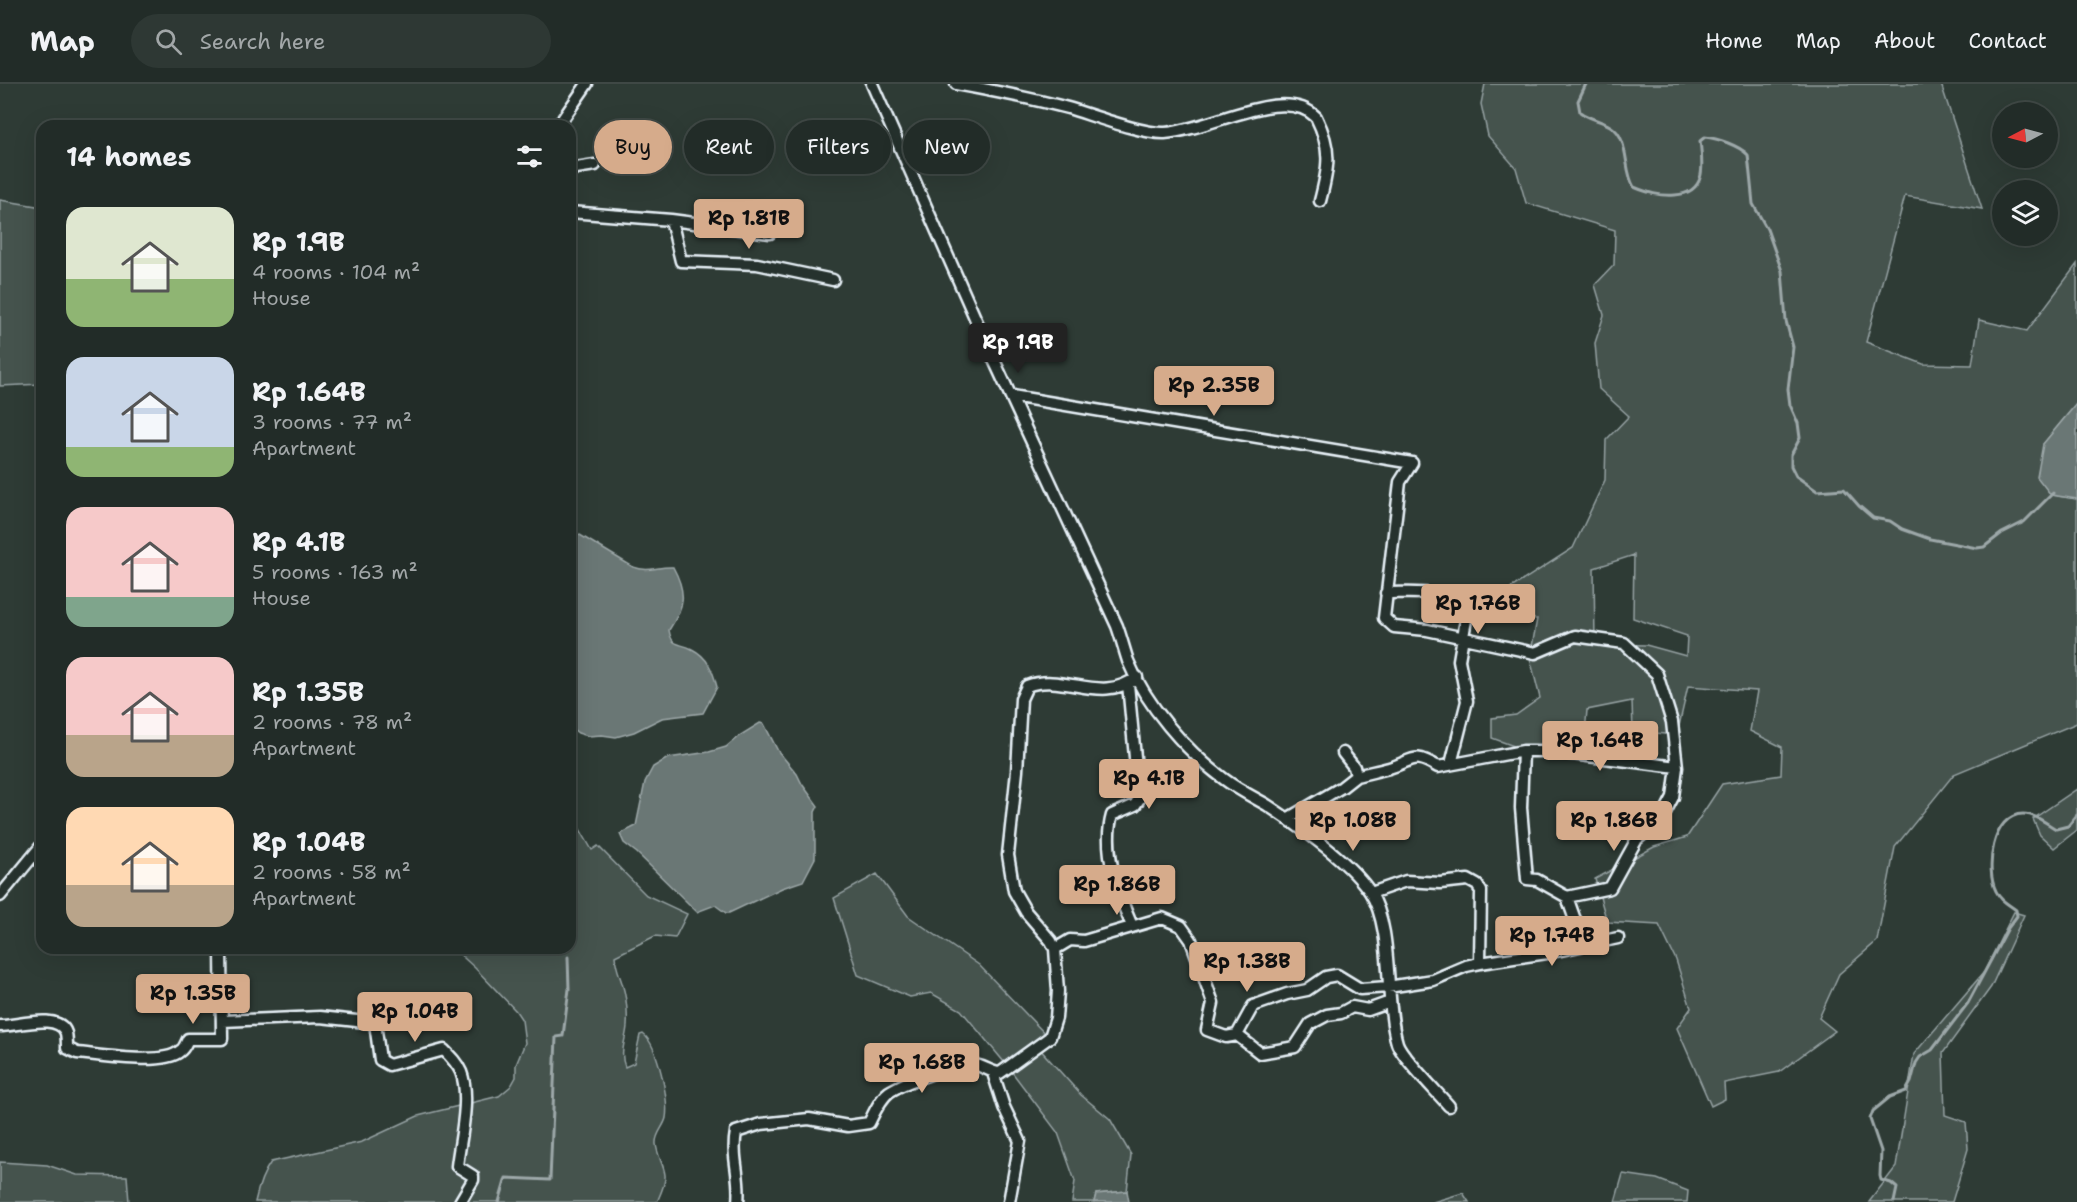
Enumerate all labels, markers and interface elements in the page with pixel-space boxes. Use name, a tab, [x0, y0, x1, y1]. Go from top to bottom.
search box	[131, 14, 551, 68]
text: Map	[30, 22, 95, 60]
icon: search	[152, 25, 185, 58]
text: Search here	[200, 27, 325, 56]
text: Home	[1705, 27, 1763, 55]
text: Map	[1796, 27, 1841, 55]
text: About	[1874, 27, 1935, 55]
text: Contact	[1968, 27, 2047, 55]
north arrow	[1992, 102, 2058, 168]
map controls	[1992, 102, 2058, 246]
chip: Buy	[594, 120, 672, 174]
chip: Rent	[684, 120, 774, 174]
chip: Filters	[786, 120, 891, 174]
chip: New	[903, 120, 990, 174]
text: 14 homes	[66, 139, 192, 174]
icon: filters	[513, 140, 546, 173]
button: layers	[1992, 180, 2058, 246]
pin: Rp 1.81B	[687, 199, 811, 250]
text: Rp 1.81B	[708, 205, 790, 231]
text: Rp 1.9B	[252, 224, 345, 259]
icon: home	[114, 231, 186, 303]
text: 4 rooms · 104 m²	[252, 259, 420, 285]
text: House	[252, 285, 311, 311]
pin: Rp 1.9B	[963, 323, 1073, 374]
text: Rp 1.9B	[982, 329, 1054, 355]
pin: Rp 2.35B	[1152, 366, 1276, 417]
text: Rp 2.35B	[1168, 372, 1260, 398]
text: Rp 1.64B	[252, 374, 366, 409]
icon: home	[114, 381, 186, 453]
text: 3 rooms · 77 m²	[252, 409, 412, 435]
text: Apartment	[252, 435, 356, 461]
text: Rp 4.1B	[252, 524, 346, 559]
icon: home	[114, 531, 186, 603]
text: 5 rooms · 163 m²	[252, 559, 418, 585]
pin: Rp 1.76B	[1416, 584, 1540, 635]
text: House	[252, 585, 311, 611]
text: Rp 1.76B	[1435, 590, 1521, 616]
text: Rp 1.35B	[252, 674, 364, 709]
icon: home	[114, 681, 186, 753]
text: 2 rooms · 78 m²	[252, 709, 412, 735]
pin: Rp 1.64B	[1538, 721, 1662, 772]
text: Rp 1.64B	[1556, 727, 1644, 753]
text: Apartment	[252, 735, 356, 761]
pin: Rp 4.1B	[1094, 759, 1204, 810]
text: Rp 4.1B	[1113, 765, 1185, 791]
pin: Rp 1.08B	[1291, 801, 1415, 852]
pin: Rp 1.86B	[1552, 801, 1676, 852]
text: Rp 1.08B	[1309, 807, 1397, 833]
text: Rp 1.86B	[1570, 807, 1658, 833]
text: Rp 1.04B	[252, 824, 366, 859]
icon: home	[114, 831, 186, 903]
text: 2 rooms · 58 m²	[252, 859, 411, 885]
pin: Rp 1.86B	[1055, 865, 1179, 916]
text: Rp 1.86B	[1073, 871, 1161, 897]
text: Apartment	[252, 885, 356, 911]
pin: Rp 1.74B	[1490, 916, 1614, 967]
text: Rp 1.74B	[1509, 922, 1595, 948]
pin: Rp 1.38B	[1185, 942, 1309, 993]
text: Rp 1.38B	[1203, 948, 1291, 974]
pin: Rp 1.35B	[131, 974, 255, 1025]
text: Rp 1.35B	[150, 980, 236, 1006]
pin: Rp 1.04B	[353, 992, 477, 1043]
text: Rp 1.04B	[371, 998, 459, 1024]
pin: Rp 1.68B	[860, 1043, 984, 1094]
text: Rp 1.68B	[878, 1049, 966, 1075]

